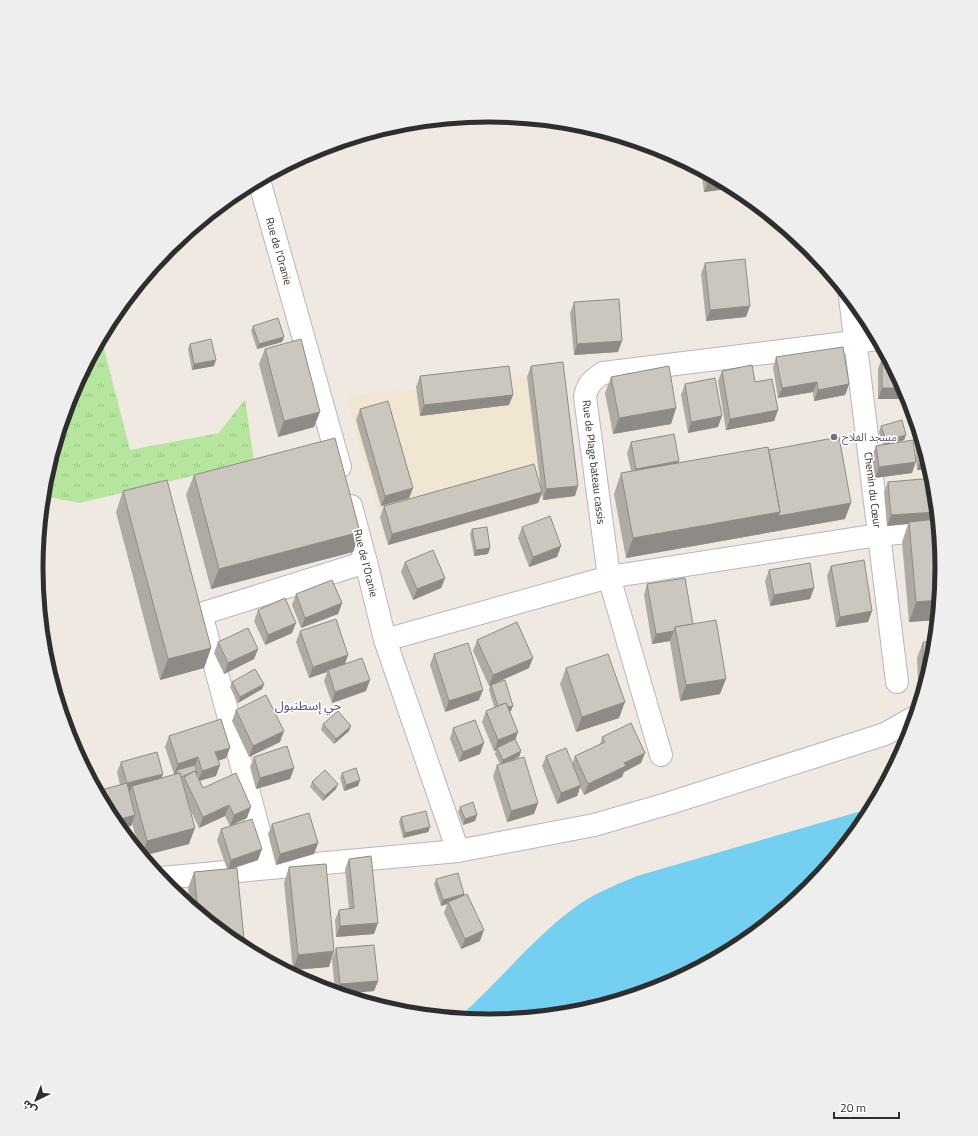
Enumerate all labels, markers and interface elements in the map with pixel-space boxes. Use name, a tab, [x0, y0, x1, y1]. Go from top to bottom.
street label: Rue de l'Oranie	[262, 215, 296, 287]
street label: Rue de Plage bateau cassis	[578, 399, 610, 525]
place label: مسجد الفلاح	[842, 429, 897, 445]
marker: مسجد الفلاح	[829, 432, 839, 442]
street label: Chemin du Cœur	[860, 451, 886, 529]
street label: Rue de l'Oranie	[350, 527, 382, 599]
district label: حي إسطنبول	[275, 695, 342, 716]
north arrow	[16, 1080, 56, 1120]
scale bar	[834, 1094, 899, 1120]
text: ش	[18, 1096, 40, 1118]
text: 20 m	[840, 1098, 866, 1117]

